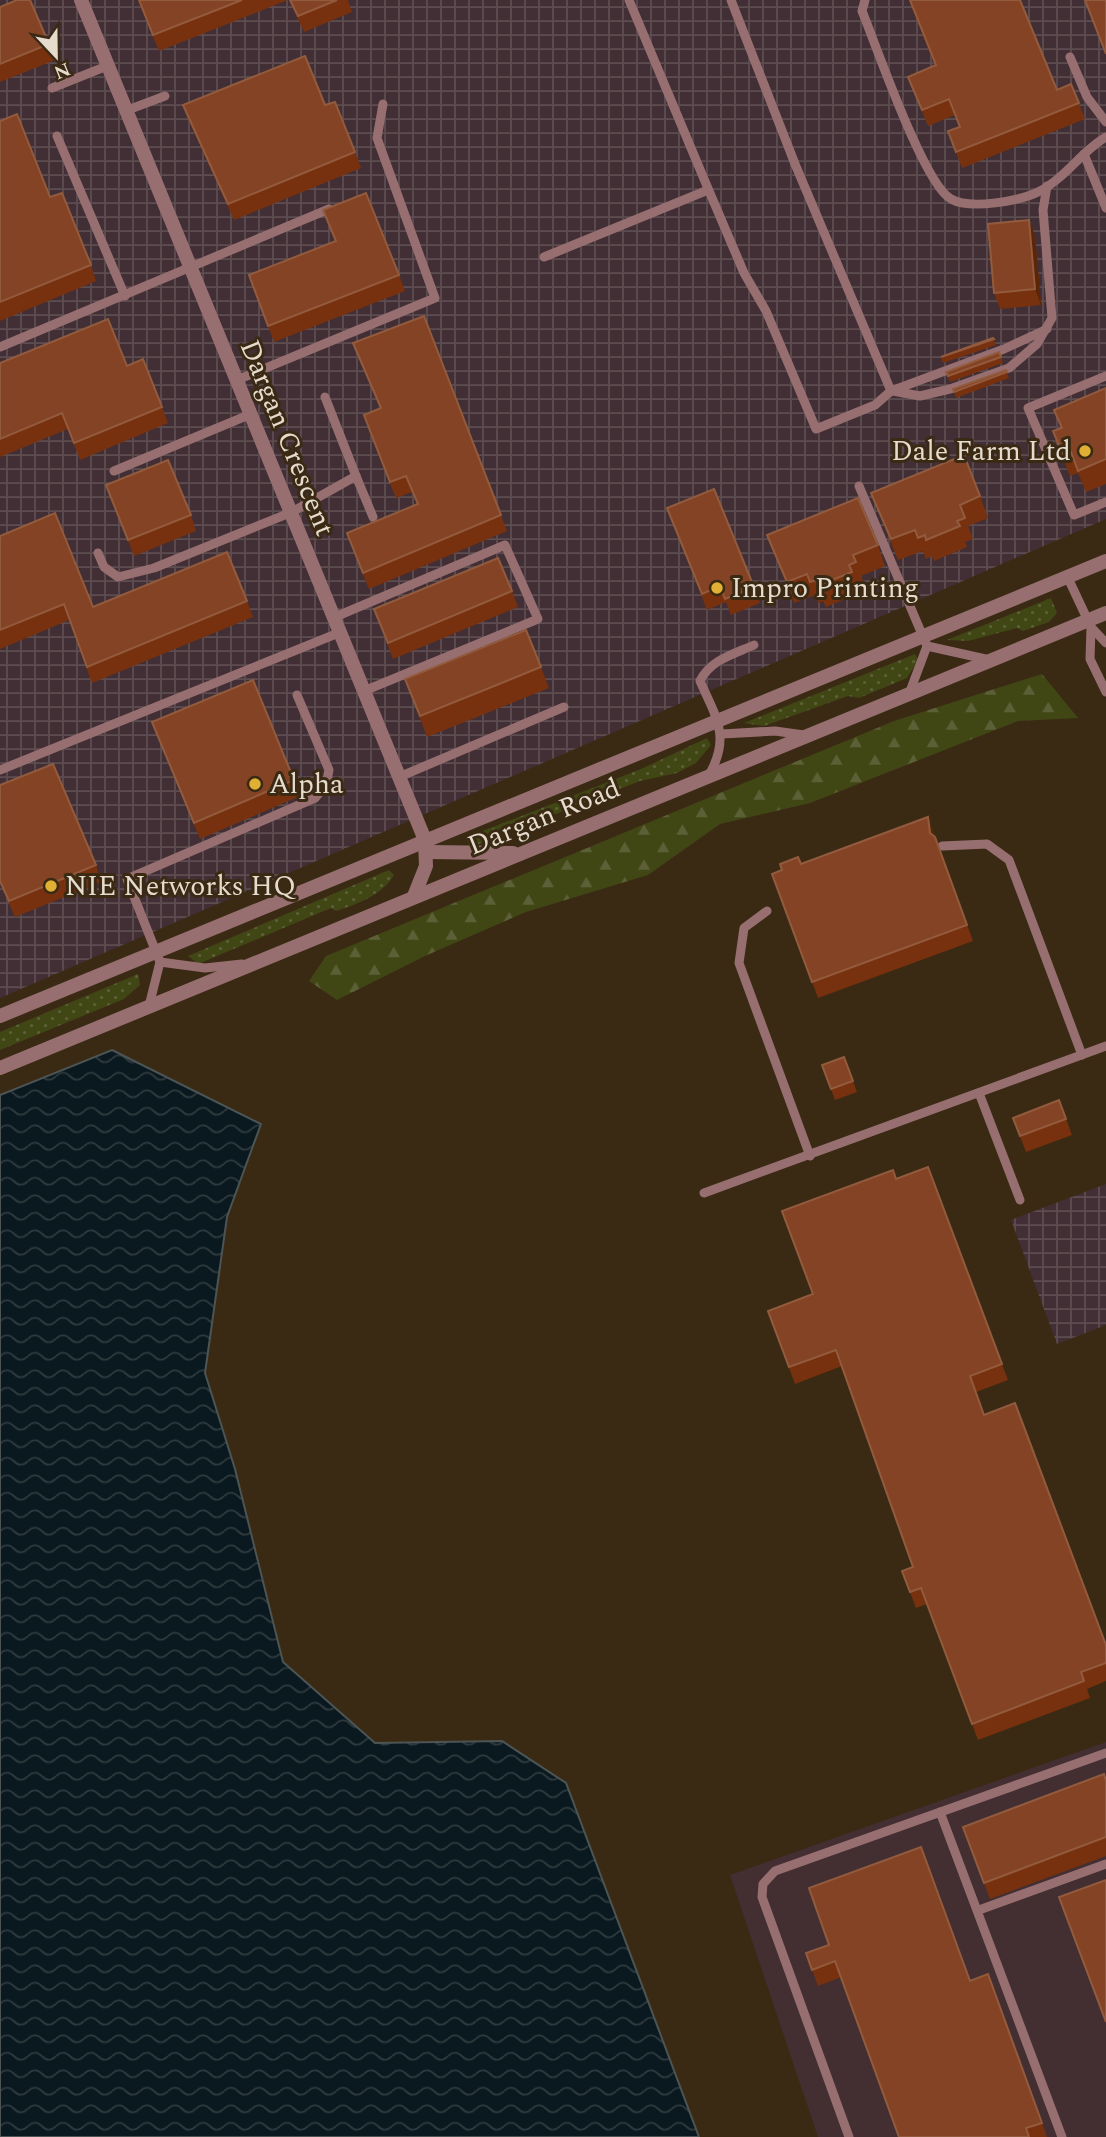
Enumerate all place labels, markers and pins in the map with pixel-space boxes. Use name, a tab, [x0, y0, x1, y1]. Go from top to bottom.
place label: Dale Farm Ltd	[891, 430, 1071, 473]
marker: Dale Farm Ltd	[1077, 443, 1093, 459]
place label: Impro Printing	[731, 567, 919, 610]
marker: Impro Printing	[709, 580, 725, 596]
place label: Alpha	[269, 763, 344, 806]
marker: Alpha	[247, 776, 263, 792]
place label: NIE Networks HQ	[65, 865, 296, 908]
marker: NIE Networks HQ	[43, 878, 59, 894]

